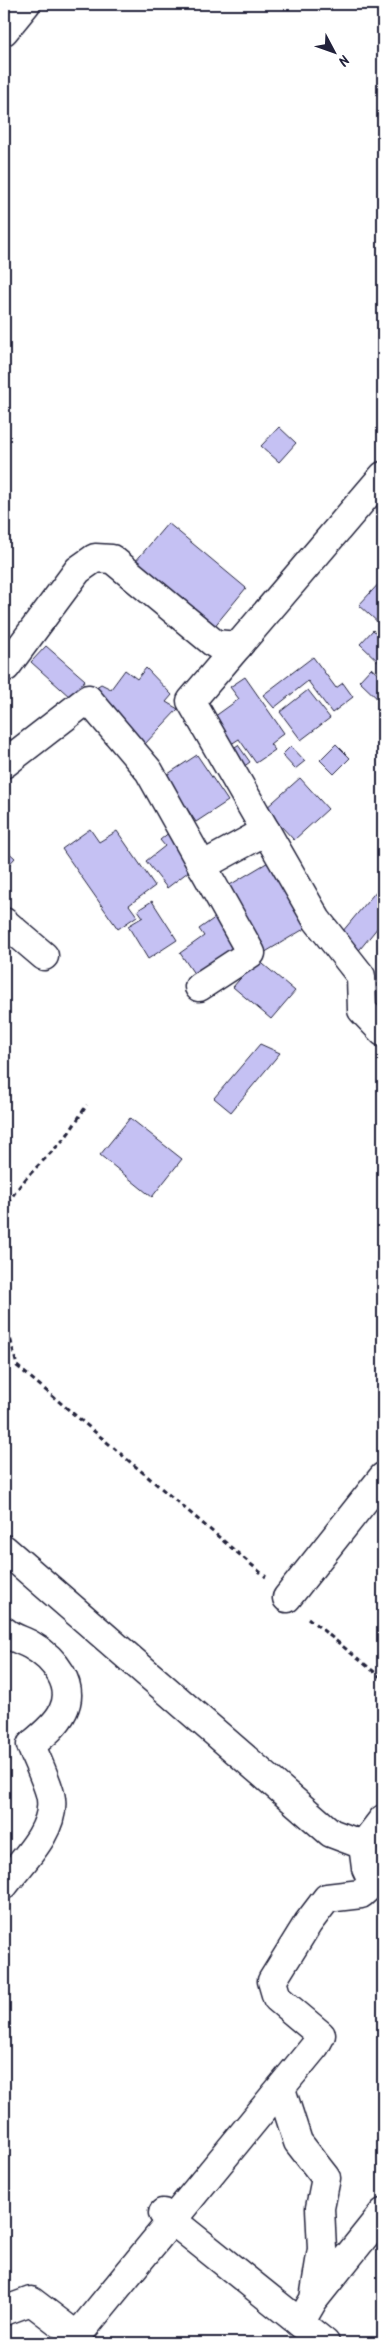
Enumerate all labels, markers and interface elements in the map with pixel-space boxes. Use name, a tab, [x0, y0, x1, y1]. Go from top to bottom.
north arrow	[310, 28, 360, 78]
text: N	[332, 49, 354, 71]

